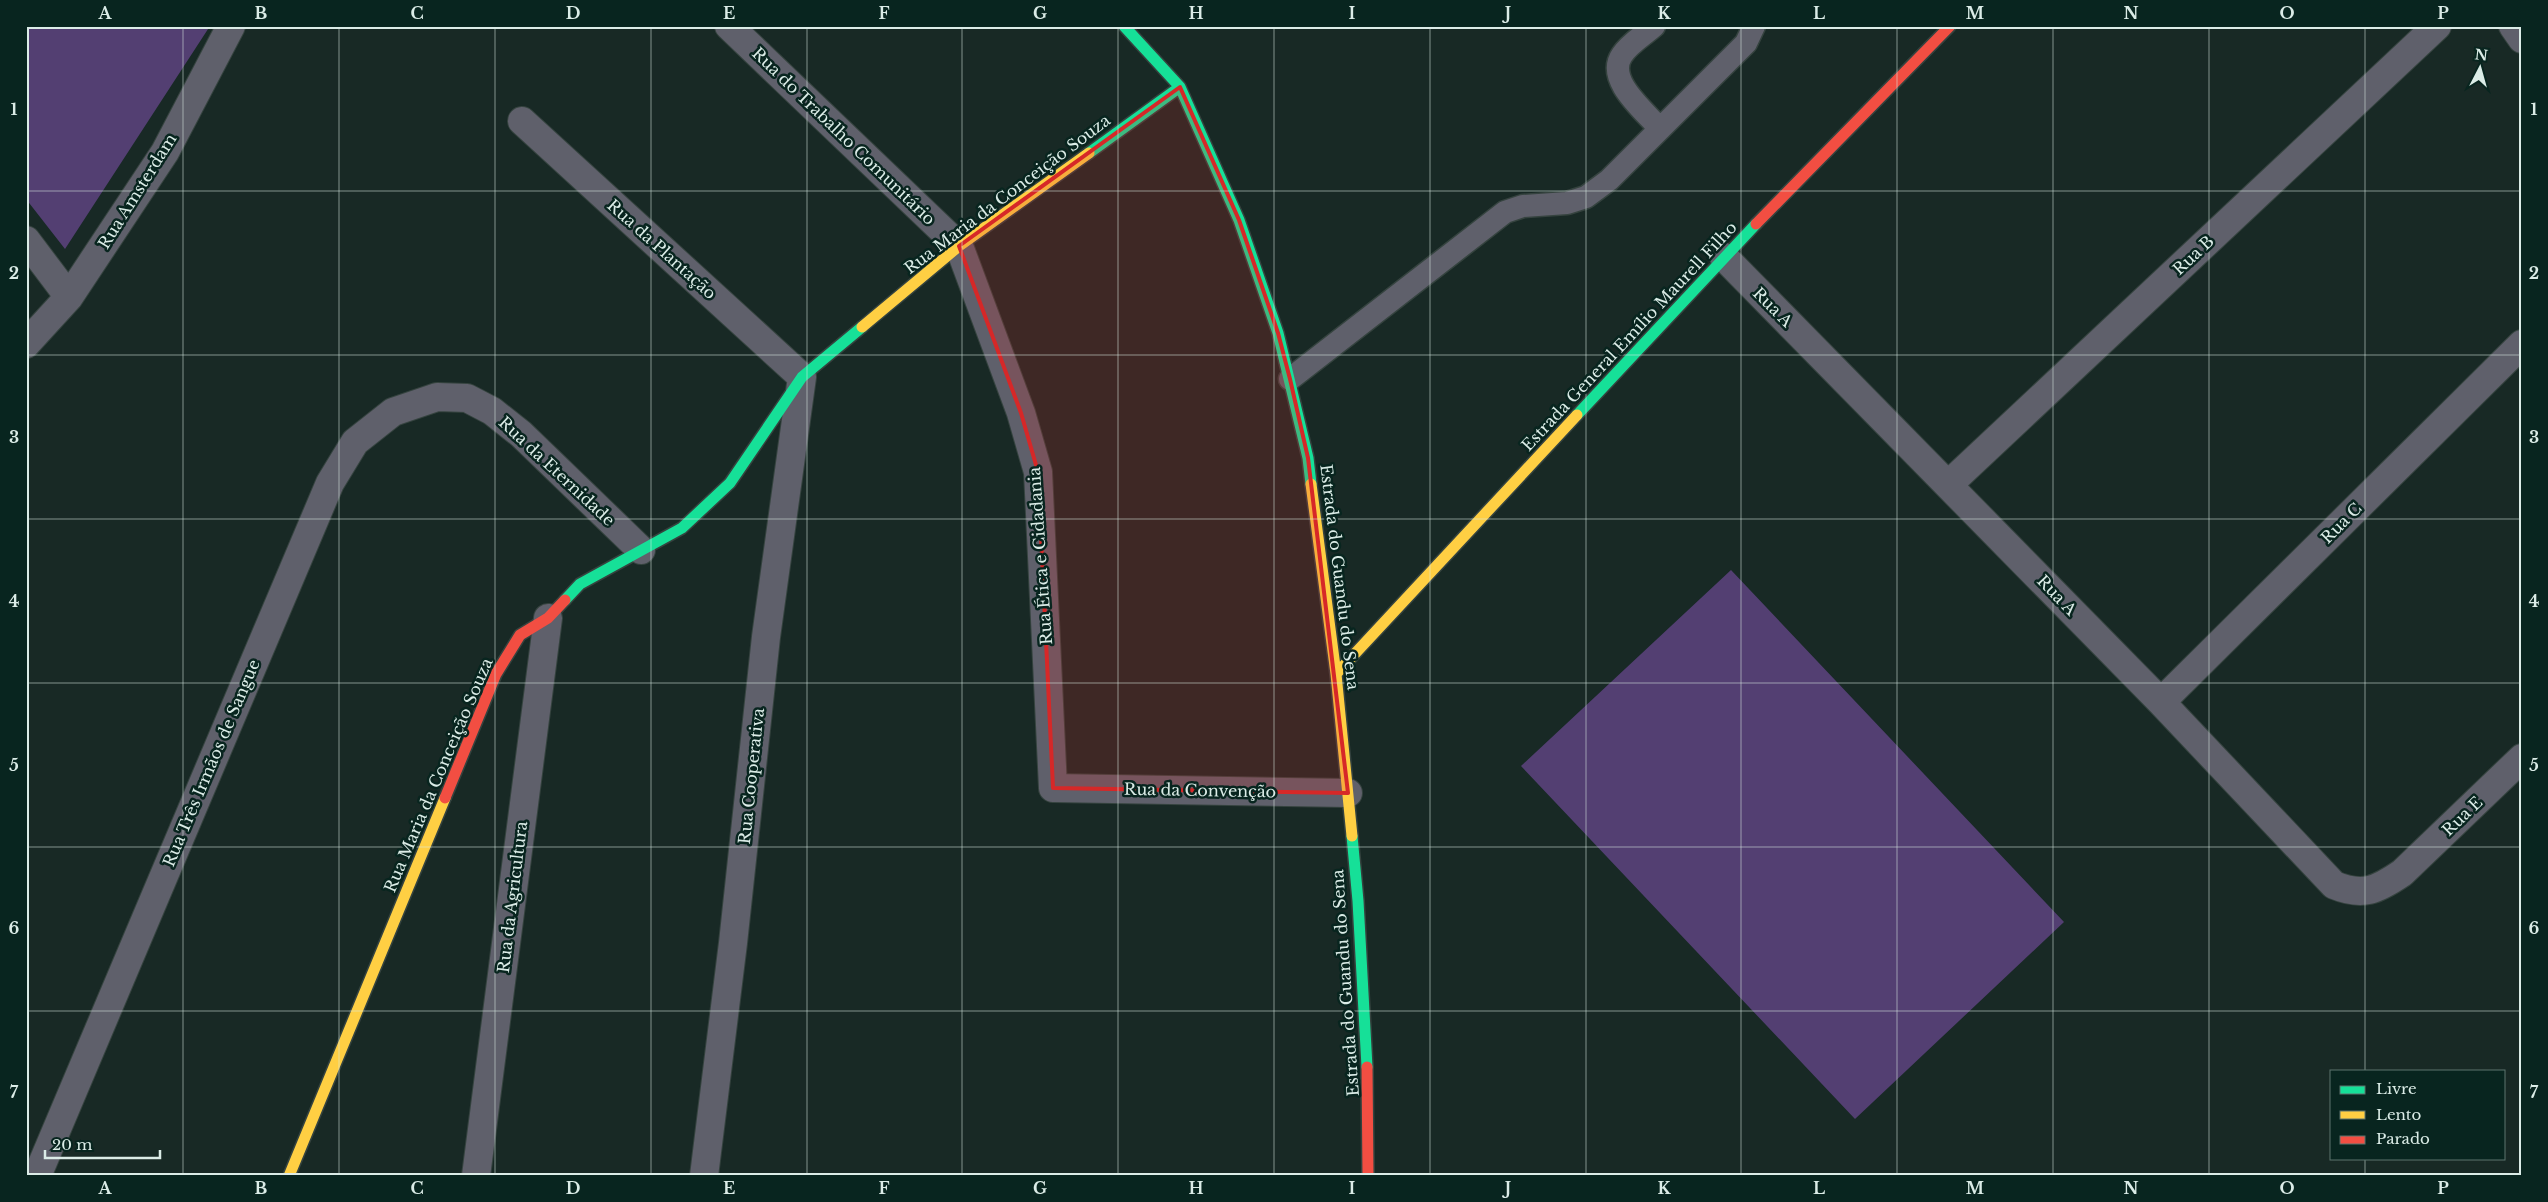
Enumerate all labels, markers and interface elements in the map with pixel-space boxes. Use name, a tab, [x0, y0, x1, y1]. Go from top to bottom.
text: A	[98, 3, 113, 23]
text: B	[255, 3, 268, 23]
text: C	[410, 3, 424, 23]
text: D	[566, 3, 580, 23]
text: E	[723, 3, 735, 23]
text: F	[878, 3, 890, 23]
text: G	[1033, 3, 1047, 23]
text: H	[1188, 3, 1204, 23]
text: I	[1349, 3, 1356, 23]
text: J	[1502, 3, 1511, 23]
text: K	[1657, 3, 1671, 23]
text: L	[1813, 3, 1825, 23]
text: M	[1966, 3, 1984, 23]
text: N	[2123, 3, 2139, 23]
text: O	[2279, 3, 2295, 23]
text: P	[2437, 3, 2449, 23]
north arrow	[2456, 42, 2506, 92]
street label: Rua do Trabalho Comunitário	[748, 43, 940, 229]
text: N	[2474, 45, 2489, 65]
text: 1	[11, 99, 18, 119]
text: 1	[2531, 99, 2538, 119]
street label: Rua Maria da Conceição Souza	[900, 110, 1114, 278]
street label: Rua Amsterdam	[93, 130, 181, 252]
street label: Rua da Plantação	[603, 195, 721, 303]
street label: Estrada General Emílio Maurell Filho	[1517, 217, 1741, 455]
street label: Rua B	[2168, 231, 2218, 279]
text: 2	[9, 263, 19, 283]
text: 2	[2529, 263, 2539, 283]
street label: Rua A	[1749, 283, 1798, 332]
street label: Rua da Eternidade	[495, 412, 619, 530]
text: 3	[9, 427, 19, 447]
text: 3	[2529, 427, 2539, 447]
street label: Estrada do Guandu do Sena	[1316, 463, 1364, 691]
street label: Rua Ética e Cidadania	[1024, 466, 1056, 646]
street label: Rua C	[2316, 498, 2366, 548]
street label: Rua A	[2033, 571, 2081, 620]
text: 4	[9, 591, 19, 611]
text: 4	[2529, 591, 2539, 611]
street label: Rua Maria da Conceição Souza	[379, 655, 497, 895]
street label: Rua Três Irmãos de Sangue	[158, 656, 264, 870]
street label: Rua Cooperativa	[734, 707, 768, 845]
text: 5	[9, 755, 19, 775]
text: 5	[2529, 755, 2539, 775]
street label: Rua da Convenção	[1124, 779, 1276, 801]
street label: Rua E	[2438, 792, 2486, 840]
street label: Rua da Agricultura	[493, 820, 531, 974]
street label: Estrada do Guandu do Sena	[1327, 869, 1363, 1097]
text: 6	[9, 918, 20, 938]
text: 6	[2529, 918, 2540, 938]
legend	[2330, 1070, 2506, 1160]
text: Livre	[2376, 1079, 2417, 1098]
text: 7	[10, 1082, 19, 1102]
text: 7	[2530, 1082, 2539, 1102]
text: Lento	[2376, 1105, 2422, 1124]
scale bar	[45, 1127, 160, 1159]
text: Parado	[2376, 1129, 2430, 1148]
text: 20 m	[52, 1135, 92, 1154]
text: A	[98, 1178, 113, 1198]
text: B	[255, 1178, 268, 1198]
text: C	[410, 1178, 424, 1198]
text: D	[566, 1178, 580, 1198]
text: E	[723, 1178, 735, 1198]
text: F	[878, 1178, 890, 1198]
text: G	[1033, 1178, 1047, 1198]
text: H	[1188, 1178, 1204, 1198]
text: I	[1349, 1178, 1356, 1198]
text: J	[1502, 1178, 1511, 1198]
text: K	[1657, 1178, 1671, 1198]
text: L	[1813, 1178, 1825, 1198]
text: M	[1966, 1178, 1984, 1198]
text: N	[2123, 1178, 2139, 1198]
text: O	[2279, 1178, 2295, 1198]
text: P	[2437, 1178, 2449, 1198]

